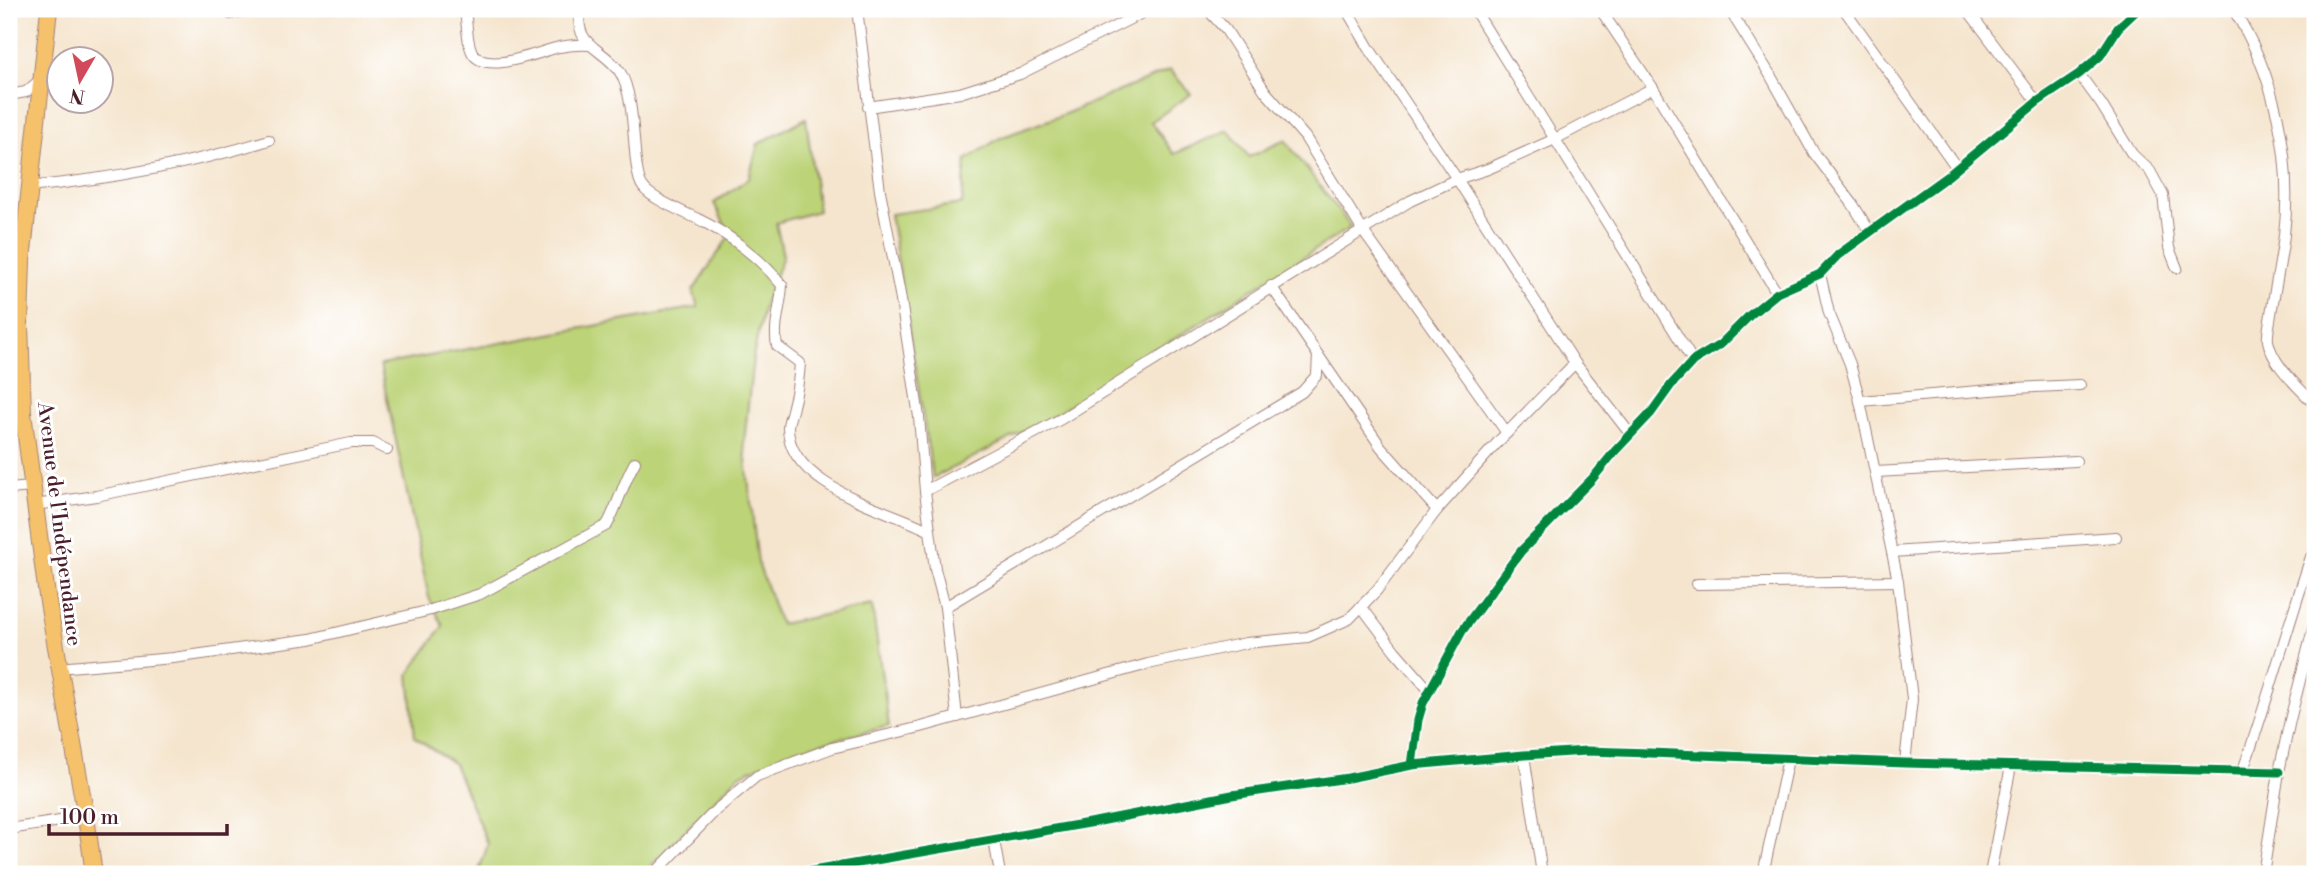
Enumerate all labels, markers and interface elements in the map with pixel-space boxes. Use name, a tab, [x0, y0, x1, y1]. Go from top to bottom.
north arrow	[46, 46, 116, 116]
text: N	[68, 83, 87, 109]
street label: Avenue de l'Indépendance	[31, 400, 87, 648]
scale bar	[49, 792, 228, 836]
text: 100 m	[60, 805, 119, 831]

